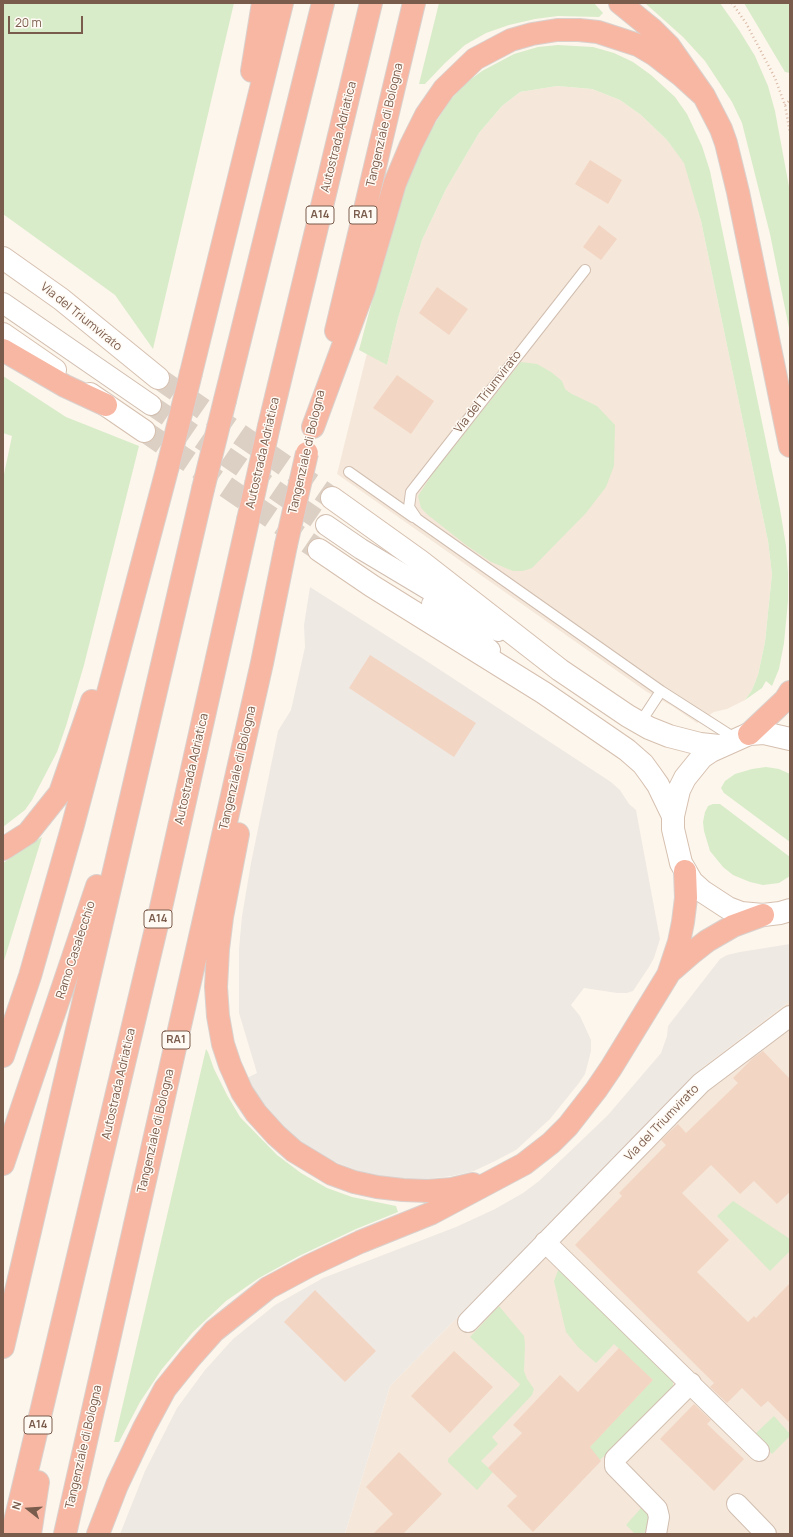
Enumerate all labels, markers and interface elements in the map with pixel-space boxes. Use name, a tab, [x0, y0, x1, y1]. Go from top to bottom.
scale bar	[10, 8, 85, 34]
text: 20 m	[15, 14, 42, 31]
street label: Tangenziale di Bologna	[364, 62, 406, 188]
street label: Autostrada Adriatica	[318, 80, 360, 194]
road number: A14	[306, 206, 334, 224]
road number: RA1	[349, 206, 377, 224]
street label: Via del Triumvirato	[37, 280, 125, 354]
street label: Via del Triumvirato	[451, 348, 525, 436]
street label: Tangenziale di Bologna	[286, 389, 328, 515]
street label: Autostrada Adriatica	[243, 396, 283, 510]
street label: Tangenziale di Bologna	[217, 705, 259, 831]
street label: Autostrada Adriatica	[172, 712, 212, 826]
street label: Ramo Casalecchio	[53, 899, 99, 1001]
road number: A14	[144, 910, 172, 928]
street label: Autostrada Adriatica	[99, 1027, 139, 1141]
road number: RA1	[162, 1031, 190, 1049]
street label: Tangenziale di Bologna	[135, 1068, 177, 1194]
street label: Via del Triumvirato	[622, 1082, 702, 1164]
street label: Tangenziale di Bologna	[63, 1384, 105, 1510]
road number: A14	[24, 1416, 52, 1434]
north arrow	[8, 1489, 48, 1529]
text: N	[8, 1499, 24, 1511]

